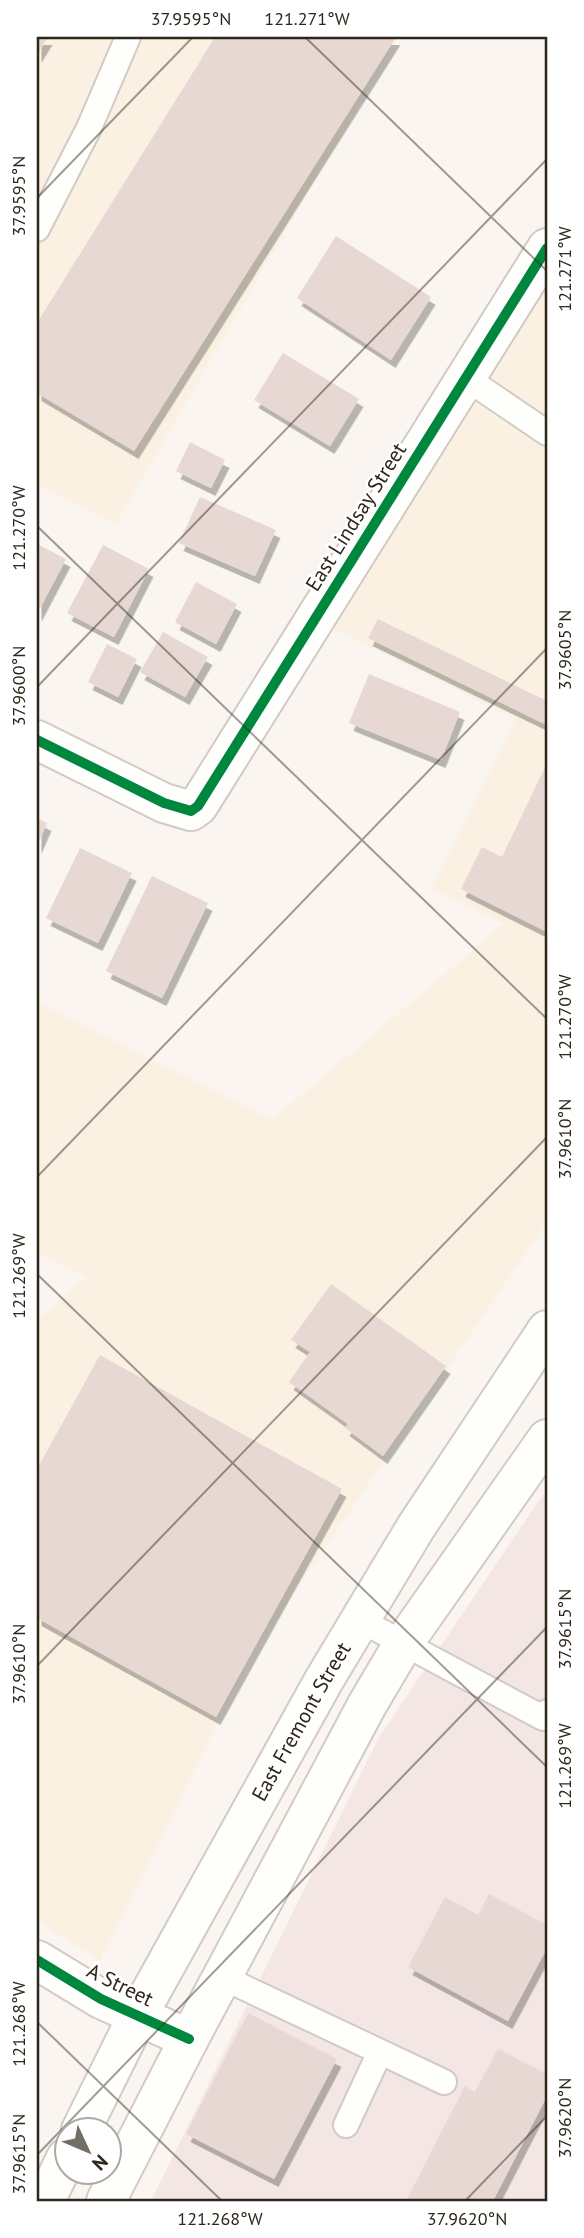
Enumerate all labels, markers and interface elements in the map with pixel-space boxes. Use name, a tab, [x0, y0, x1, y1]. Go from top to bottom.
text: 37.9595°N	[151, 7, 231, 30]
text: 121.271°W	[264, 7, 350, 30]
text: 37.9595°N	[7, 156, 30, 236]
text: 121.271°W	[553, 226, 576, 312]
street label: East Lindsay Street	[299, 437, 412, 596]
text: 121.270°W	[7, 485, 30, 571]
text: 37.9605°N	[553, 610, 576, 690]
text: 37.9600°N	[7, 646, 30, 726]
text: 121.270°W	[553, 974, 576, 1060]
text: 37.9610°N	[553, 1099, 576, 1179]
text: 121.269°W	[7, 1233, 30, 1319]
text: 37.9615°N	[553, 1589, 576, 1669]
text: 37.9610°N	[7, 1624, 30, 1704]
street label: East Fremont Street	[245, 1637, 357, 1806]
text: 121.269°W	[553, 1723, 576, 1809]
street label: A Street	[83, 1957, 158, 2012]
text: 121.268°W	[7, 1981, 30, 2067]
text: 37.9620°N	[553, 2078, 576, 2158]
text: 37.9615°N	[7, 2114, 30, 2194]
north arrow	[52, 2116, 122, 2186]
text: N	[87, 2150, 113, 2176]
text: 121.268°W	[177, 2207, 263, 2230]
text: 37.9620°N	[427, 2207, 507, 2230]

